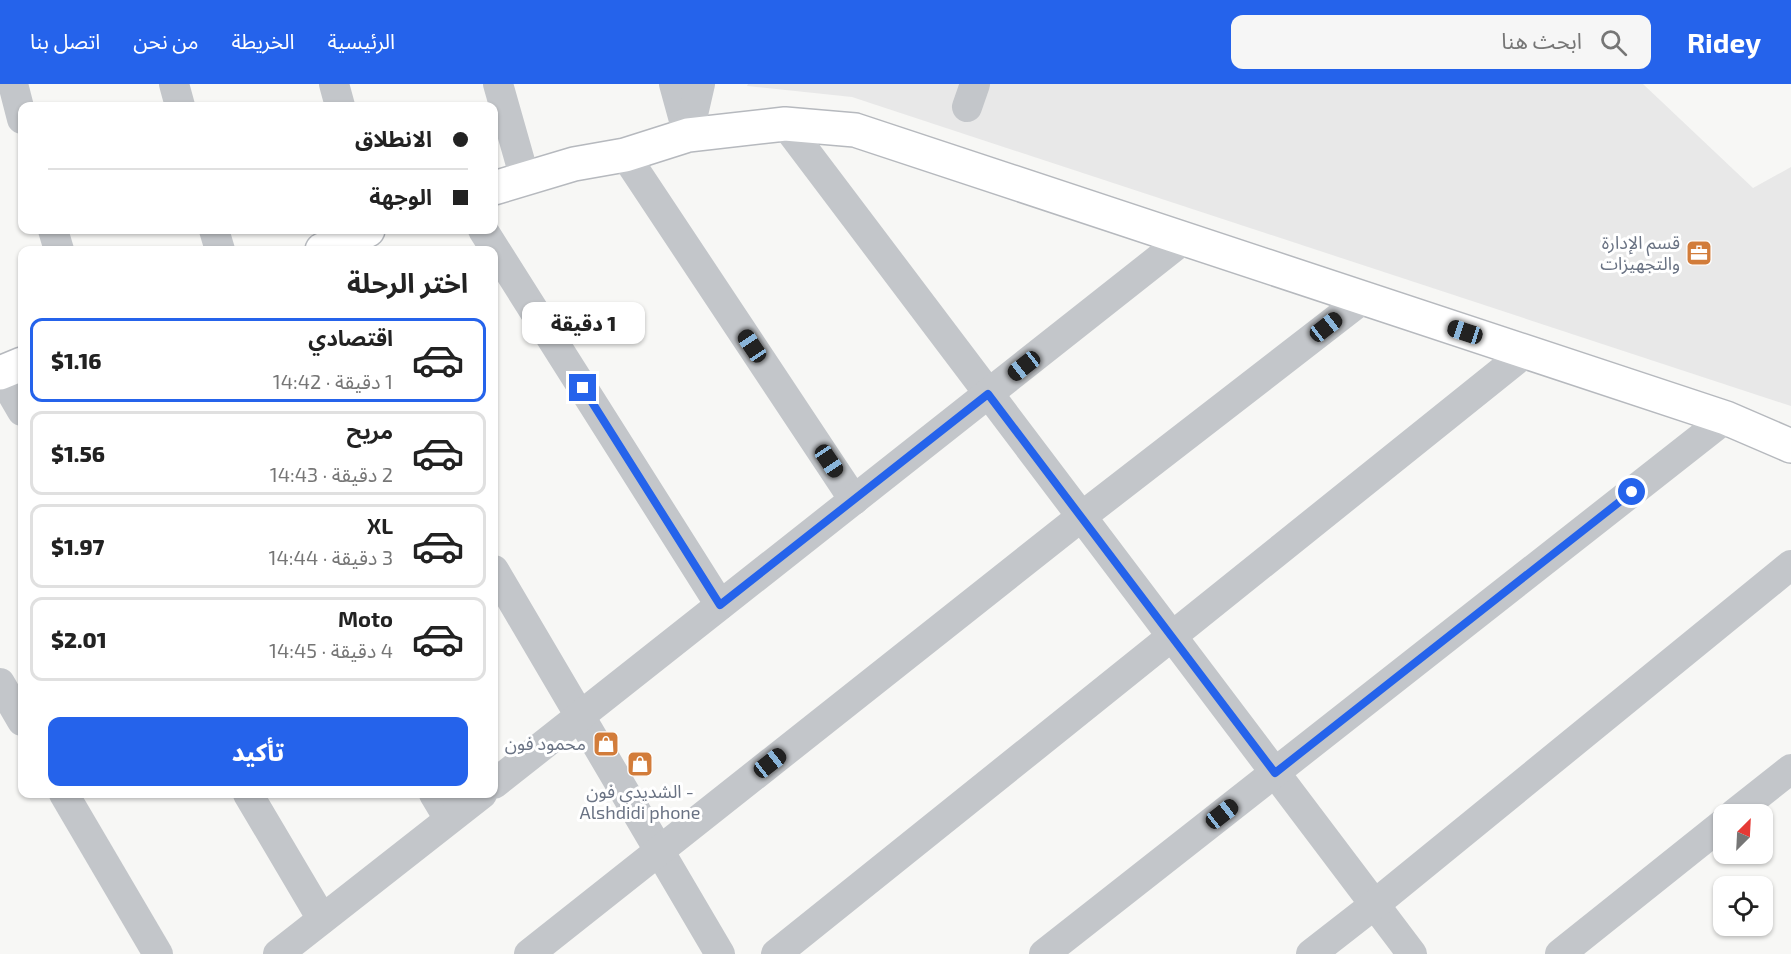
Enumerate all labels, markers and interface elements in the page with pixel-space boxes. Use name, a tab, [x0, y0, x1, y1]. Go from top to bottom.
search box	[1231, 15, 1651, 69]
text: Ridey	[1687, 25, 1761, 59]
icon: search	[1597, 26, 1630, 59]
text: ابحث هنا	[1501, 27, 1582, 53]
text: اتصل بنا	[30, 28, 100, 53]
text: من نحن	[133, 28, 199, 53]
text: الخريطة	[232, 28, 295, 53]
text: الرئيسية	[328, 28, 395, 53]
text: الانطلاق	[355, 125, 432, 151]
text: الوجهة	[369, 183, 432, 209]
place label: قسم الإدارة والتجهيزات	[1600, 231, 1680, 275]
office icon: قسم الإدارة والتجهيزات	[1684, 238, 1714, 268]
text: اختر الرحلة	[347, 266, 468, 298]
callout: 1 دقيقة	[522, 301, 644, 343]
car	[1306, 309, 1346, 345]
text: 1 دقيقة	[551, 311, 616, 335]
car	[1445, 318, 1485, 346]
text: اقتصادي	[308, 324, 393, 350]
car	[734, 326, 770, 366]
icon: car	[411, 333, 465, 387]
text: $1.16	[51, 347, 102, 373]
car	[1004, 348, 1044, 384]
text: 1 دقيقة · 14:42	[273, 369, 393, 393]
route end	[569, 374, 596, 401]
text: مريح	[347, 417, 393, 443]
icon: car	[411, 426, 465, 480]
text: $1.56	[51, 440, 105, 466]
car	[811, 441, 847, 481]
text: 2 دقيقة · 14:43	[270, 462, 393, 486]
route start	[1618, 478, 1645, 505]
text: XL	[367, 512, 393, 538]
icon: car	[411, 519, 465, 573]
text: $1.97	[51, 533, 104, 559]
text: 3 دقيقة · 14:44	[269, 545, 393, 569]
text: Moto	[338, 605, 393, 631]
icon: car	[411, 612, 465, 666]
text: $2.01	[51, 626, 107, 652]
text: 4 دقيقة · 14:45	[269, 638, 393, 662]
button: تأكيد	[48, 717, 468, 786]
shop icon: محمود فون	[591, 729, 621, 759]
place label: محمود فون	[505, 732, 586, 755]
car	[750, 745, 790, 781]
shop icon: الشديدي فون - Alshdidi phone	[625, 749, 655, 779]
place label: الشديدي فون - Alshdidi phone	[580, 780, 700, 823]
car	[1202, 796, 1242, 832]
north arrow	[1713, 804, 1773, 864]
map controls	[1713, 804, 1773, 936]
button: locate	[1713, 876, 1773, 936]

